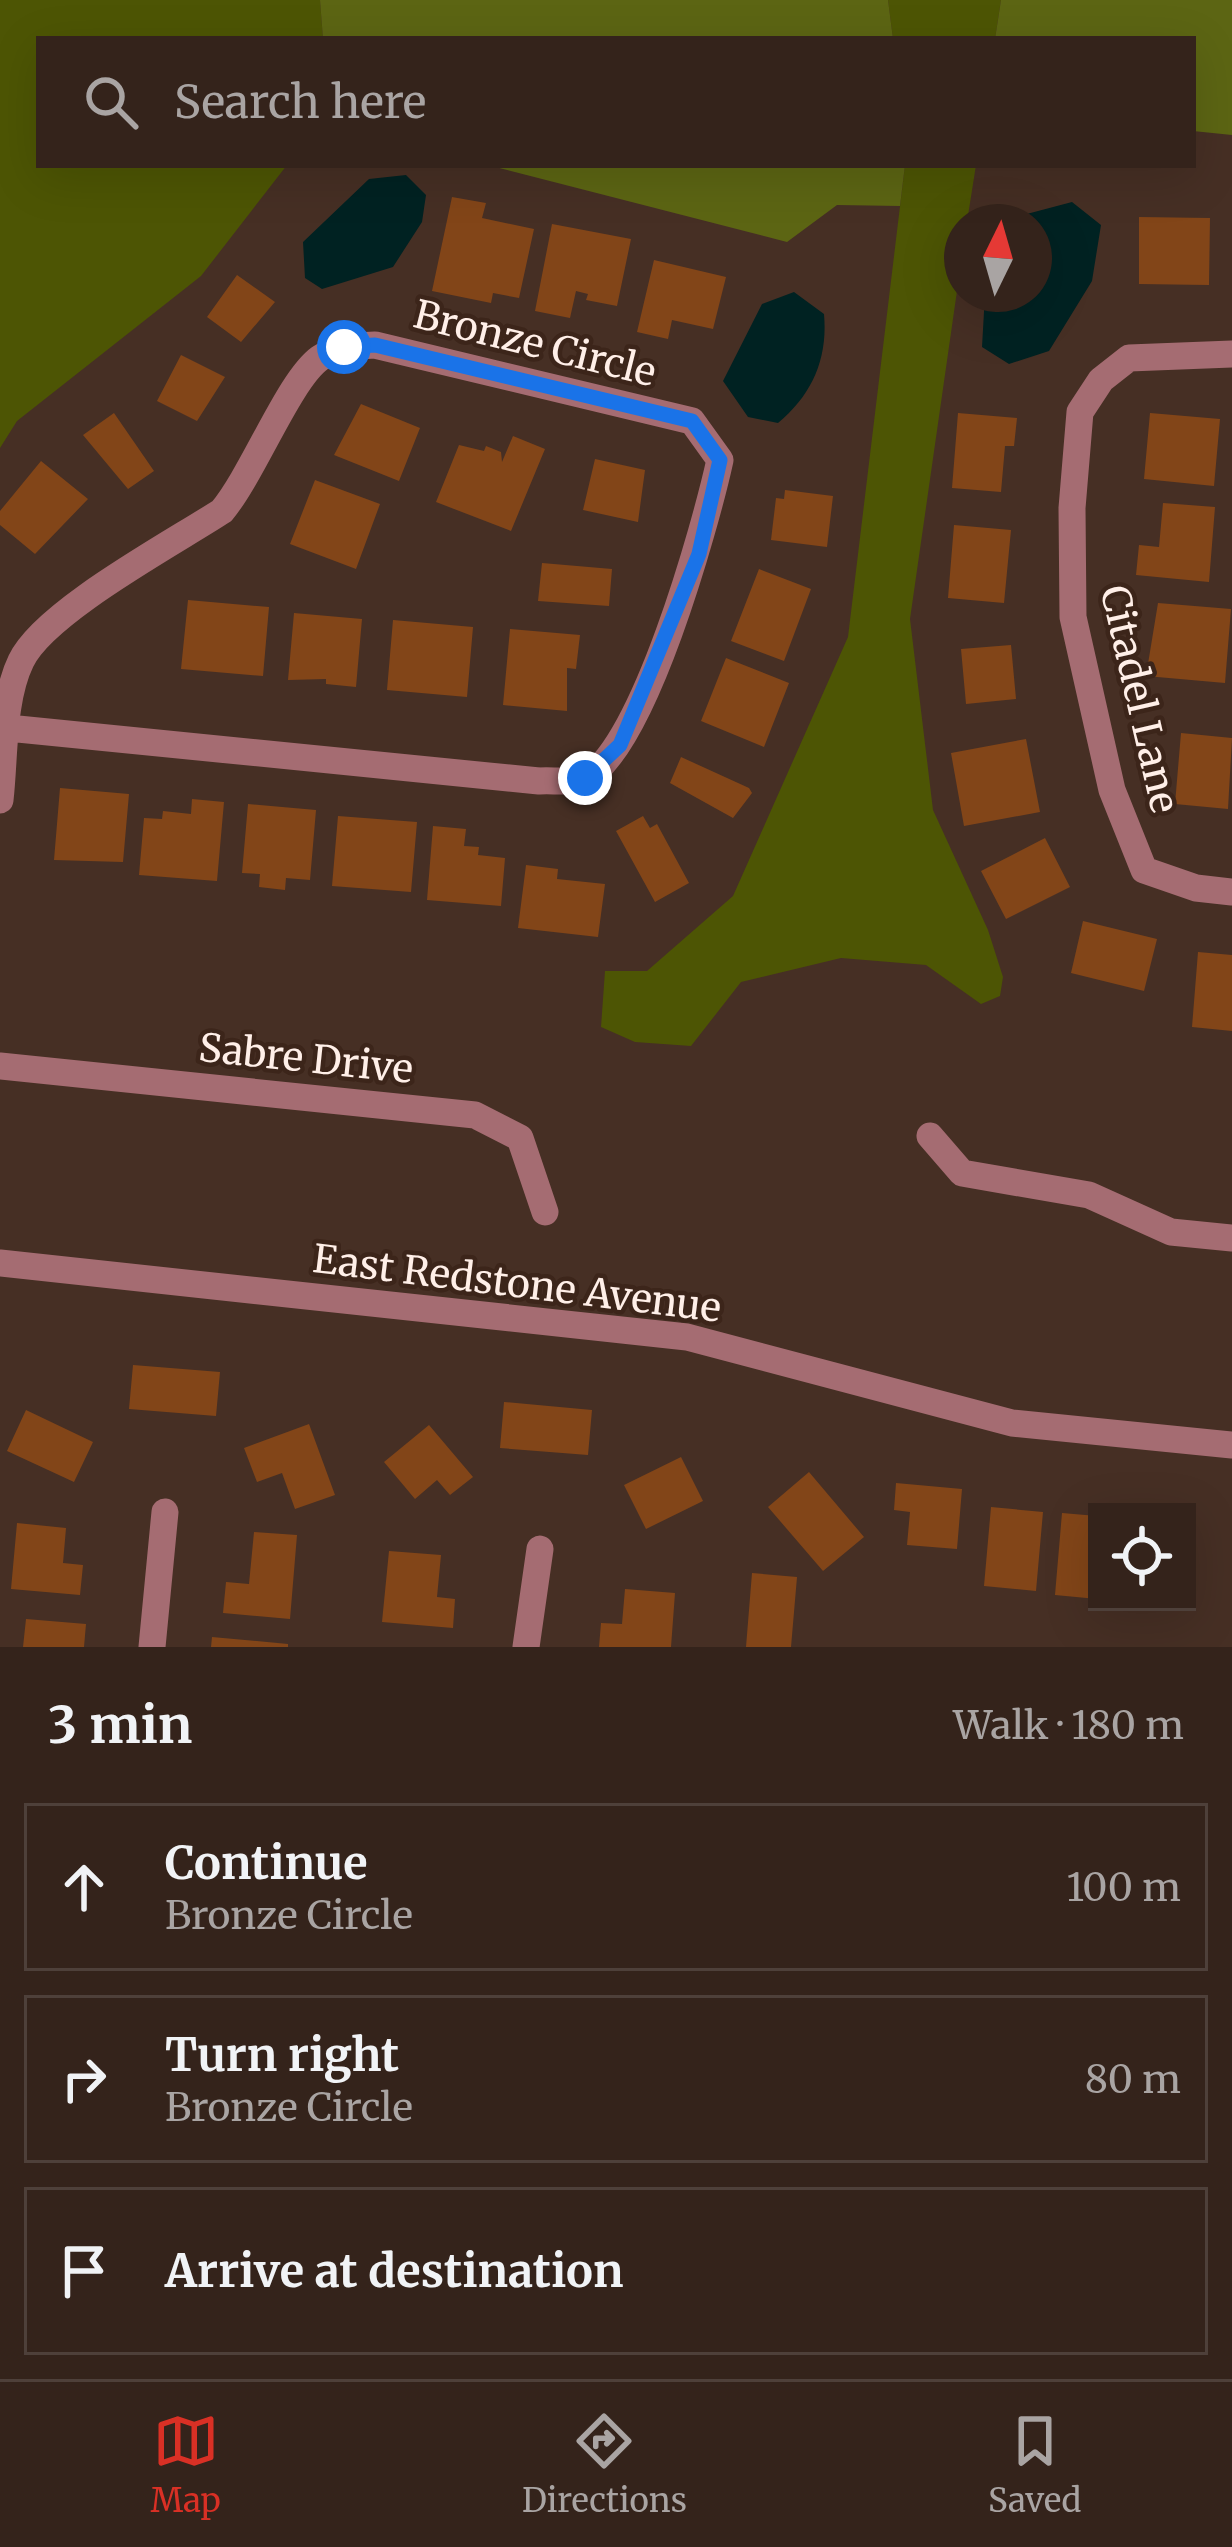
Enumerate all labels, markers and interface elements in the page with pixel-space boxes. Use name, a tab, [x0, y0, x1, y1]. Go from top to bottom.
search box	[36, 36, 1196, 168]
icon: search	[78, 69, 144, 135]
text: Search here	[174, 74, 426, 130]
north arrow	[944, 204, 1052, 312]
street label: Bronze Circle	[409, 290, 661, 397]
route start	[317, 320, 371, 374]
street label: Citadel Lane	[1090, 581, 1189, 817]
route end	[558, 751, 612, 805]
street label: Sabre Drive	[196, 1023, 416, 1094]
street label: East Redstone Avenue	[310, 1234, 724, 1333]
map controls	[1088, 1503, 1196, 1611]
button: locate	[1088, 1503, 1196, 1611]
text: 3 min	[48, 1693, 192, 1757]
text: Walk · 180 m	[953, 1701, 1184, 1750]
text: Continue	[165, 1835, 367, 1891]
icon: ahead	[51, 1854, 117, 1920]
text: 100 m	[1066, 1863, 1181, 1912]
text: Bronze Circle	[165, 1891, 413, 1940]
text: Turn right	[165, 2027, 399, 2083]
icon: right	[51, 2046, 117, 2112]
text: 80 m	[1085, 2055, 1181, 2104]
text: Bronze Circle	[165, 2083, 413, 2132]
icon: arrive	[51, 2238, 117, 2304]
text: Arrive at destination	[165, 2243, 623, 2299]
tab: Map	[151, 2408, 221, 2521]
tab: Directions	[522, 2408, 687, 2521]
tab: Saved	[988, 2408, 1081, 2521]

